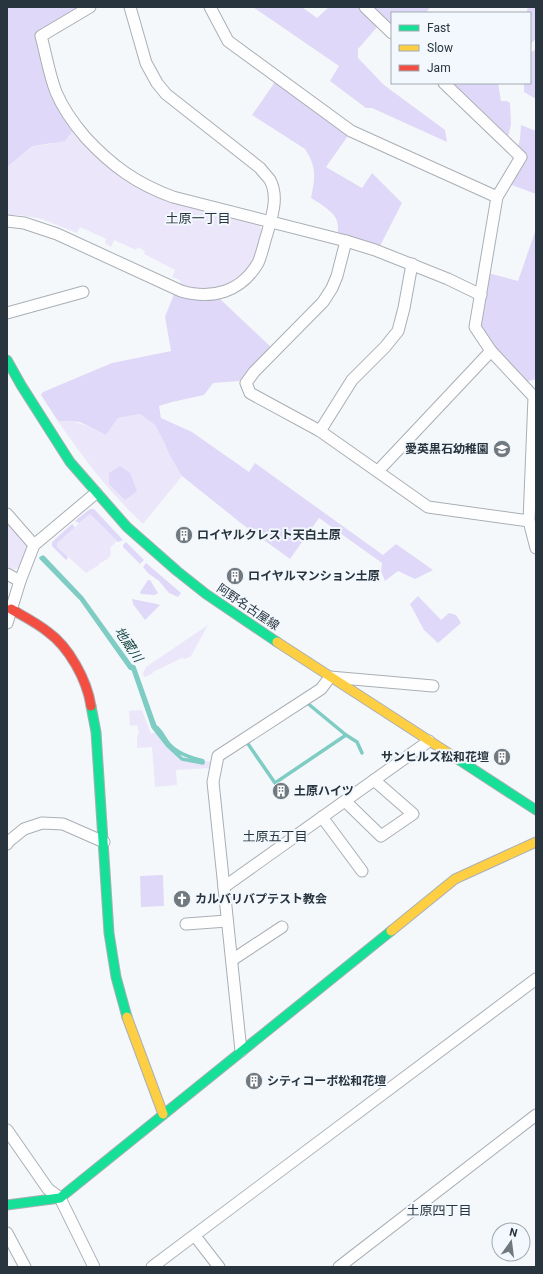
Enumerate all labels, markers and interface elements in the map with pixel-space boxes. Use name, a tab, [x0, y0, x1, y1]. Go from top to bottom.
legend	[391, 12, 531, 84]
text: Fast	[427, 21, 450, 35]
text: Slow	[427, 41, 453, 55]
text: Jam	[427, 61, 451, 75]
district label: 土原一丁目	[165, 211, 231, 226]
school or university icon: 愛英黒石幼稚園	[492, 439, 512, 459]
place label: 愛英黒石幼稚園	[405, 442, 489, 456]
building icon: ロイヤルクレスト天白土原	[174, 525, 194, 545]
place label: ロイヤルクレスト天白土原	[197, 528, 341, 542]
building icon: ロイヤルマンション土原	[225, 566, 245, 586]
place label: ロイヤルマンション土原	[248, 569, 380, 583]
street label: 阿野名古屋線	[214, 581, 282, 633]
water label: 地蔵川	[111, 624, 147, 666]
building icon: サンヒルズ松和花壇	[492, 747, 512, 767]
place label: サンヒルズ松和花壇	[381, 750, 489, 764]
building icon: 土原ハイツ	[271, 781, 291, 801]
place label: 土原ハイツ	[294, 784, 354, 798]
district label: 土原五丁目	[242, 829, 308, 844]
church icon: カルバリバプテスト教会	[172, 889, 192, 909]
place label: カルバリバプテスト教会	[195, 892, 327, 906]
building icon: シティコーポ松和花壇	[244, 1071, 264, 1091]
place label: シティコーポ松和花壇	[267, 1074, 386, 1088]
district label: 土原四丁目	[406, 1203, 472, 1218]
north arrow	[491, 1222, 531, 1262]
text: N	[508, 1226, 519, 1240]

